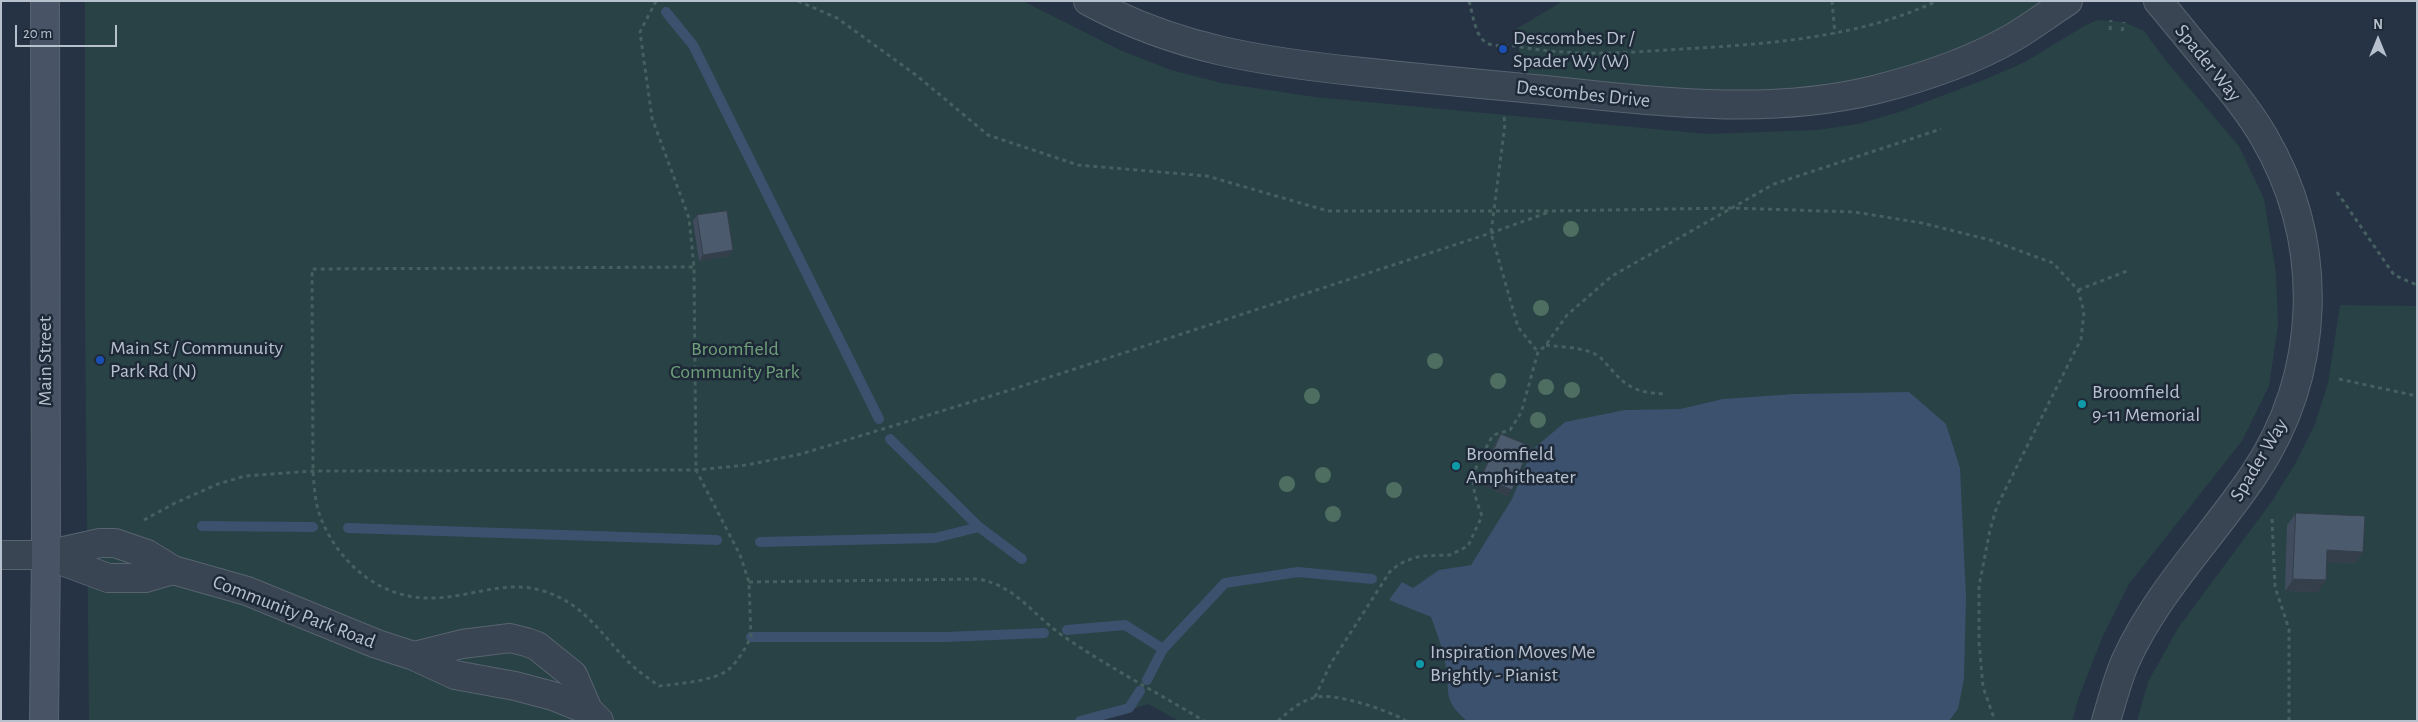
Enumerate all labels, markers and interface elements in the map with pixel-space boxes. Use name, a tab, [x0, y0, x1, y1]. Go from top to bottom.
scale bar	[18, 15, 120, 47]
north arrow	[2353, 15, 2403, 65]
text: N	[2373, 18, 2383, 32]
street label: Spader Way	[2170, 20, 2246, 106]
text: 20 m	[23, 26, 52, 41]
place label: Descombes Dr / Spader Wy (W)	[1513, 26, 1634, 73]
marker: Descombes Dr / Spader Wy (W)	[1497, 43, 1509, 55]
street label: Descombes Drive	[1515, 75, 1651, 113]
street label: Main Street	[33, 316, 57, 406]
place label: Main St / Communuity Park Rd (N)	[110, 336, 283, 383]
park label: Broomfield Community Park	[670, 337, 800, 384]
marker: Main St / Communuity Park Rd (N)	[94, 354, 106, 366]
place label: Broomfield 9-11 Memorial	[2092, 380, 2200, 427]
marker: Broomfield 9-11 Memorial	[2076, 398, 2088, 410]
street label: Spader Way	[2225, 414, 2293, 506]
place label: Broomfield Amphitheater	[1466, 442, 1576, 489]
marker: Broomfield Amphitheater	[1450, 460, 1462, 472]
street label: Community Park Road	[209, 570, 379, 654]
place label: Inspiration Moves Me Brightly - Pianist	[1430, 640, 1595, 687]
marker: Inspiration Moves Me Brightly - Pianist	[1414, 658, 1426, 670]

